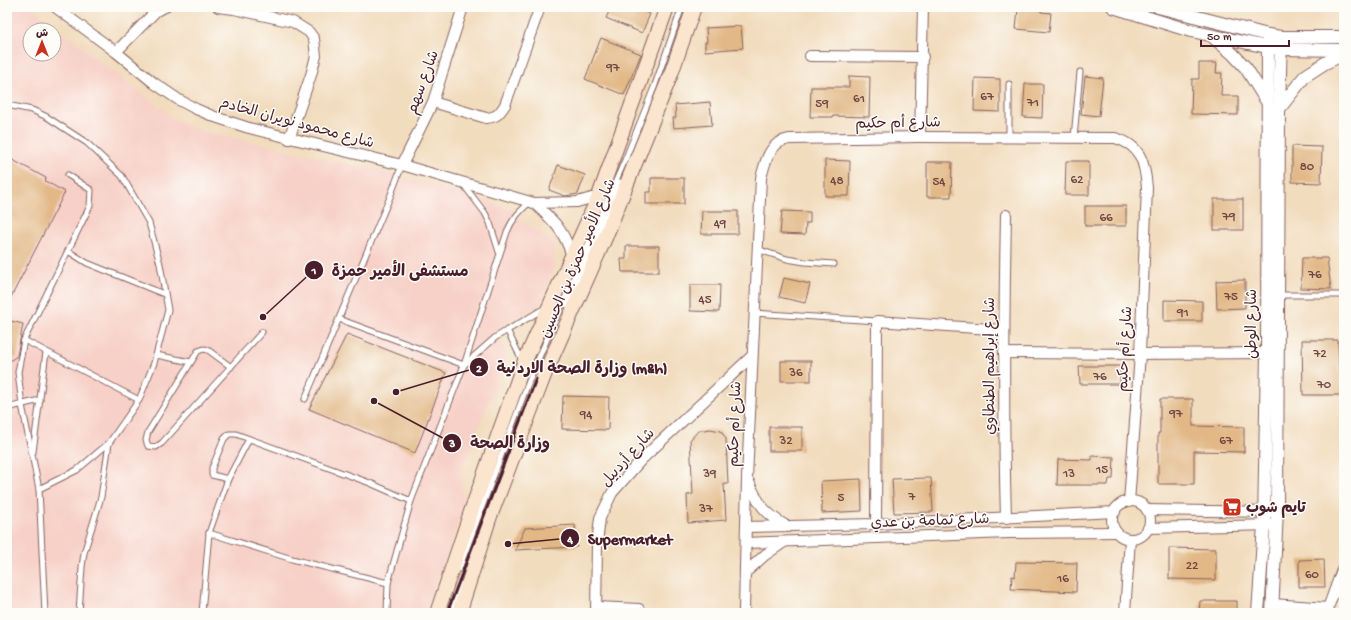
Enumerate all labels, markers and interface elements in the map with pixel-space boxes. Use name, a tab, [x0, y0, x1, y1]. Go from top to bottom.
north arrow	[22, 22, 62, 62]
scale bar	[1201, 22, 1289, 48]
text: ش	[36, 28, 48, 40]
text: 50 m	[1207, 31, 1232, 45]
street label: شارع سهم	[404, 48, 444, 117]
house number: 97	[605, 61, 621, 76]
house number: 67	[980, 90, 995, 105]
house number: 61	[853, 92, 865, 107]
street label: شارع محمود نويران الخادم	[217, 95, 376, 154]
house number: 71	[1026, 96, 1039, 111]
house number: 59	[815, 97, 829, 112]
street label: شارع أم حكيم	[855, 112, 941, 135]
house number: 80	[1300, 160, 1315, 175]
house number: 62	[1071, 173, 1084, 188]
house number: 48	[830, 174, 844, 189]
street label: شارع الأمير حمزة بن الحسين	[534, 175, 621, 341]
house number: 54	[933, 175, 946, 190]
house number: 79	[1221, 210, 1236, 225]
house number: 66	[1099, 211, 1113, 226]
house number: 49	[714, 217, 727, 232]
callout: مستشفى الأمير حمزة	[304, 256, 477, 284]
text: مستشفى الأمير حمزة	[332, 259, 468, 283]
text: 1	[311, 265, 317, 279]
house number: 76	[1307, 268, 1322, 283]
street label: شارع الوطن	[1244, 289, 1262, 359]
house number: 75	[1223, 290, 1238, 305]
house number: 45	[699, 293, 712, 308]
street label: شارع إبراهيم الطنطاوي	[982, 297, 1001, 435]
street label: شارع أم حكيم	[1113, 306, 1138, 392]
house number: 91	[1176, 306, 1189, 321]
house number: 72	[1312, 347, 1327, 362]
callout: وزارة الصحة الاردنية (m&h)	[469, 353, 676, 381]
text: وزارة الصحة الاردنية (m&h)	[496, 360, 668, 380]
text: 2	[476, 363, 482, 377]
house number: 36	[788, 366, 803, 381]
house number: 76	[1092, 370, 1107, 385]
house number: 70	[1316, 378, 1332, 393]
street label: شارع أم حكيم	[724, 381, 747, 467]
house number: 97	[1168, 407, 1184, 422]
house number: 94	[579, 408, 592, 423]
street label: شارع أردبيل	[596, 424, 659, 491]
callout: وزارة الصحة	[442, 429, 558, 457]
house number: 32	[778, 434, 793, 449]
house number: 67	[1219, 434, 1234, 449]
text: وزارة الصحة	[470, 435, 550, 455]
text: 3	[448, 438, 455, 452]
house number: 15	[1095, 463, 1108, 478]
house number: 39	[702, 467, 717, 482]
house number: 13	[1062, 467, 1075, 482]
house number: 7	[908, 490, 917, 505]
house number: 5	[838, 491, 845, 506]
supermarket icon: تايم شوب	[1221, 496, 1243, 518]
place label: تايم شوب	[1246, 500, 1306, 518]
house number: 37	[698, 502, 714, 517]
street label: شارع ثمامة بن عدي	[870, 511, 990, 533]
callout: Supermarket	[560, 524, 681, 552]
text: Supermarket	[588, 532, 674, 551]
text: 4	[566, 534, 573, 548]
house number: 22	[1186, 559, 1199, 574]
house number: 60	[1305, 568, 1320, 583]
house number: 16	[1056, 572, 1069, 587]

